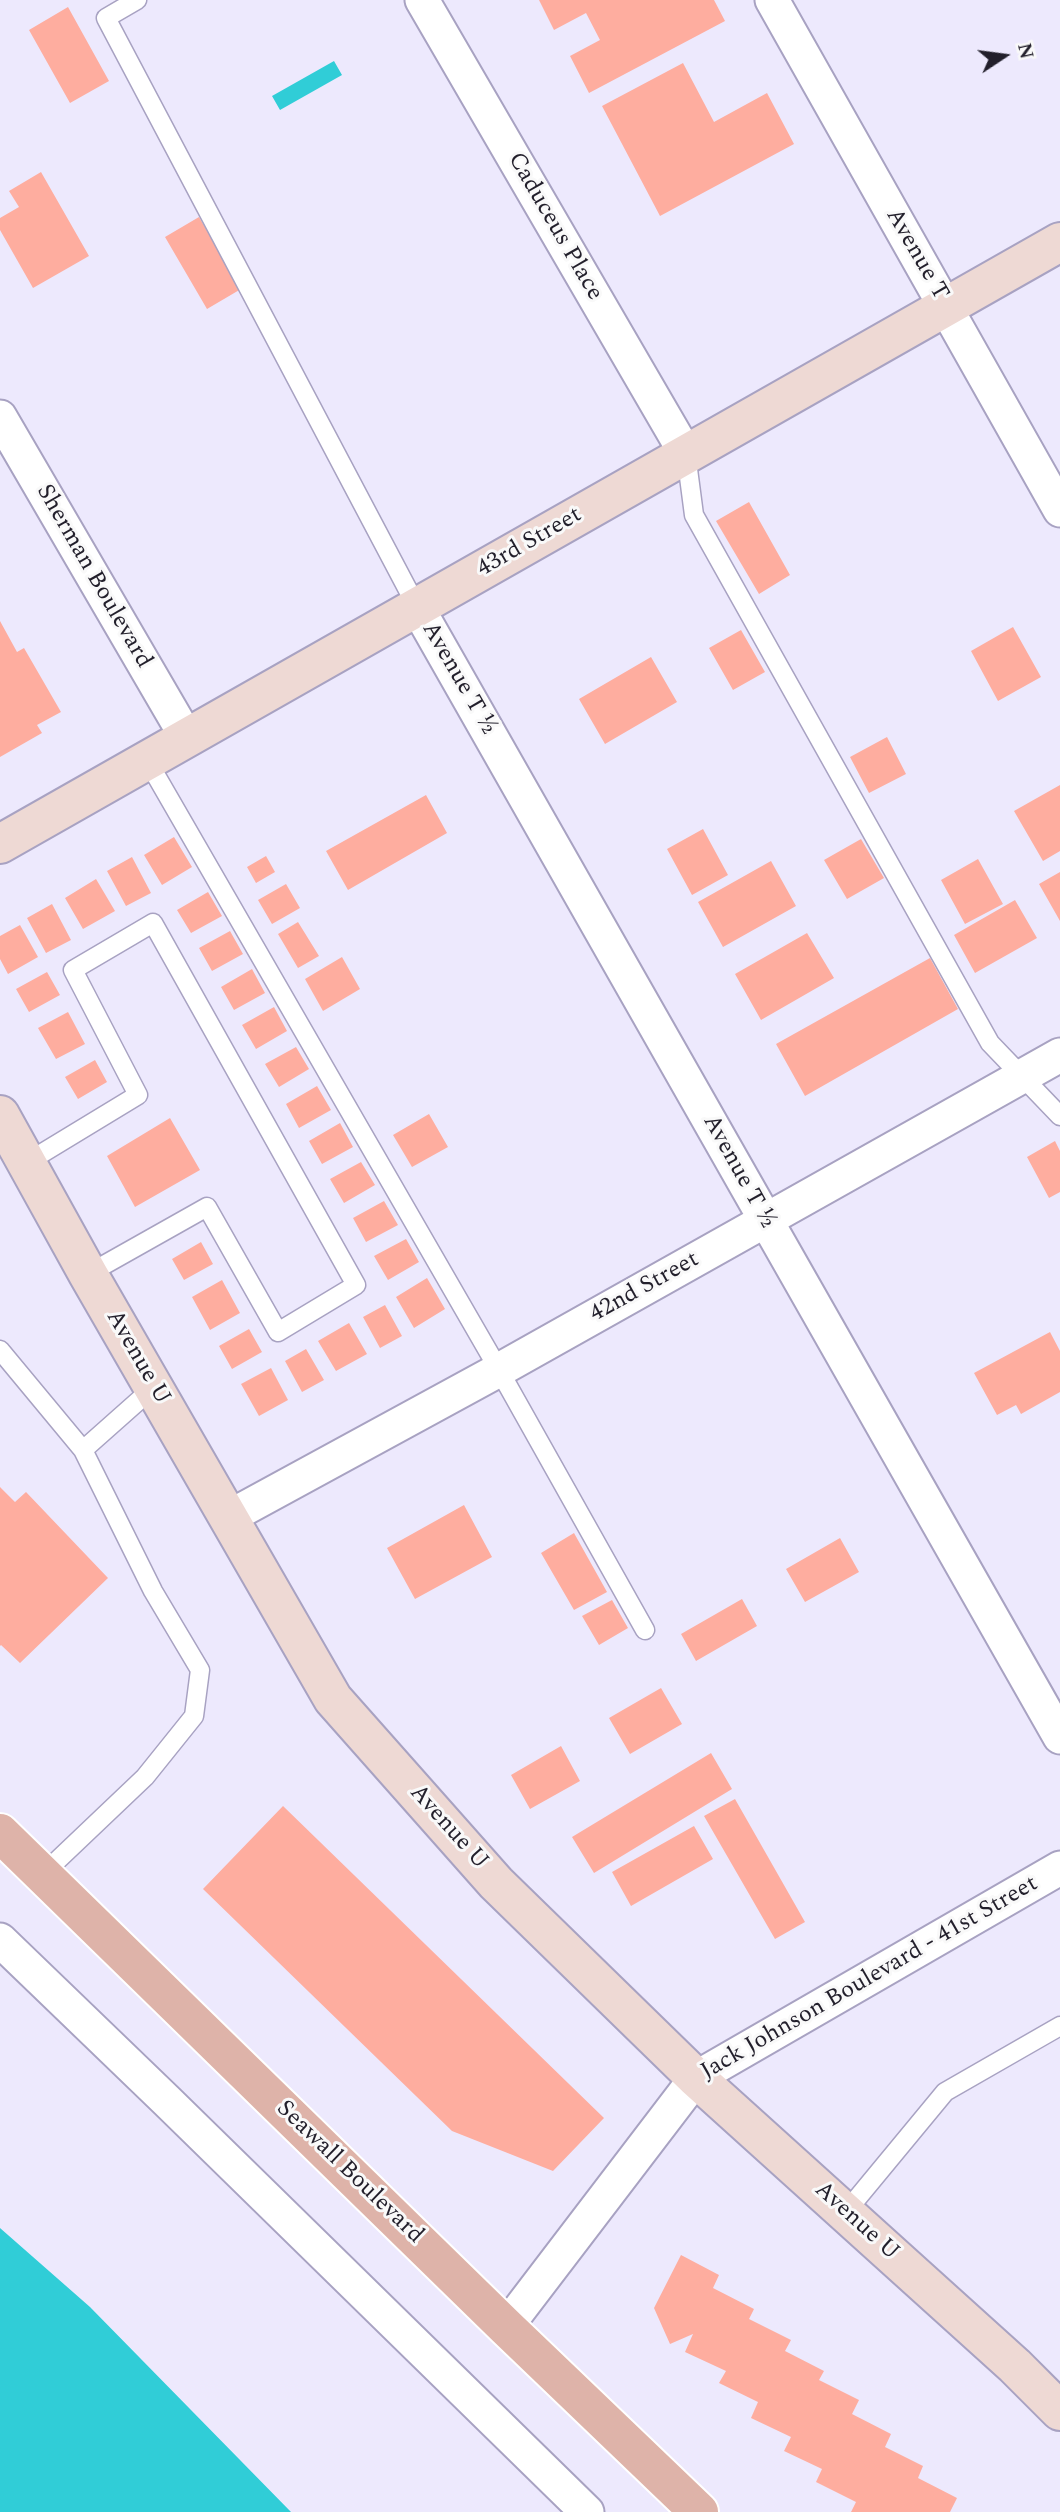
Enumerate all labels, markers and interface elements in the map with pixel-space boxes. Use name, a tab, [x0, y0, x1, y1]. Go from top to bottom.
north arrow	[969, 21, 1039, 91]
text: N	[1009, 40, 1041, 62]
street label: Caduceus Place	[500, 148, 608, 306]
street label: Avenue T	[878, 204, 954, 306]
street label: Sherman Boulevard	[29, 480, 157, 674]
street label: 43rd Street	[473, 502, 587, 584]
street label: Avenue T ½	[414, 618, 502, 740]
street label: Avenue T ½	[695, 1110, 781, 1234]
street label: 42nd Street	[585, 1246, 705, 1330]
street label: Avenue U	[98, 1305, 176, 1411]
street label: Avenue U	[402, 1779, 494, 1877]
street label: Jack Johnson Boulevard - 41st Street	[696, 1870, 1044, 2088]
street label: Seawall Boulevard	[269, 2095, 429, 2251]
street label: Avenue U	[807, 2176, 905, 2268]

